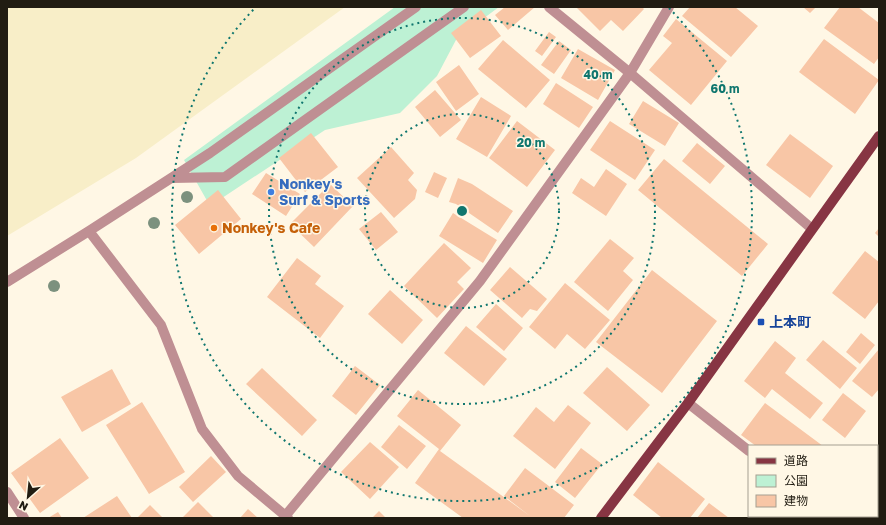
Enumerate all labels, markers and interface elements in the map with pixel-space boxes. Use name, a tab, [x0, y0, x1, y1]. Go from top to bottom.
text: 40 m	[584, 67, 612, 82]
text: 60 m	[711, 81, 739, 96]
text: 20 m	[517, 135, 545, 150]
place label: Nonkey's Surf & Sports	[279, 175, 370, 208]
marker: Nonkey's Surf & Sports	[266, 187, 276, 197]
centre of rings	[455, 204, 469, 218]
place label: Nonkey's Cafe	[222, 219, 320, 236]
marker: Nonkey's Cafe	[209, 223, 219, 233]
place label: 上本町	[769, 313, 811, 330]
marker: 上本町	[756, 317, 766, 327]
legend	[748, 445, 878, 517]
text: 道路	[784, 453, 808, 468]
text: 公園	[784, 473, 808, 488]
north arrow	[8, 477, 48, 517]
text: 建物	[784, 493, 808, 508]
text: N	[17, 499, 30, 514]

